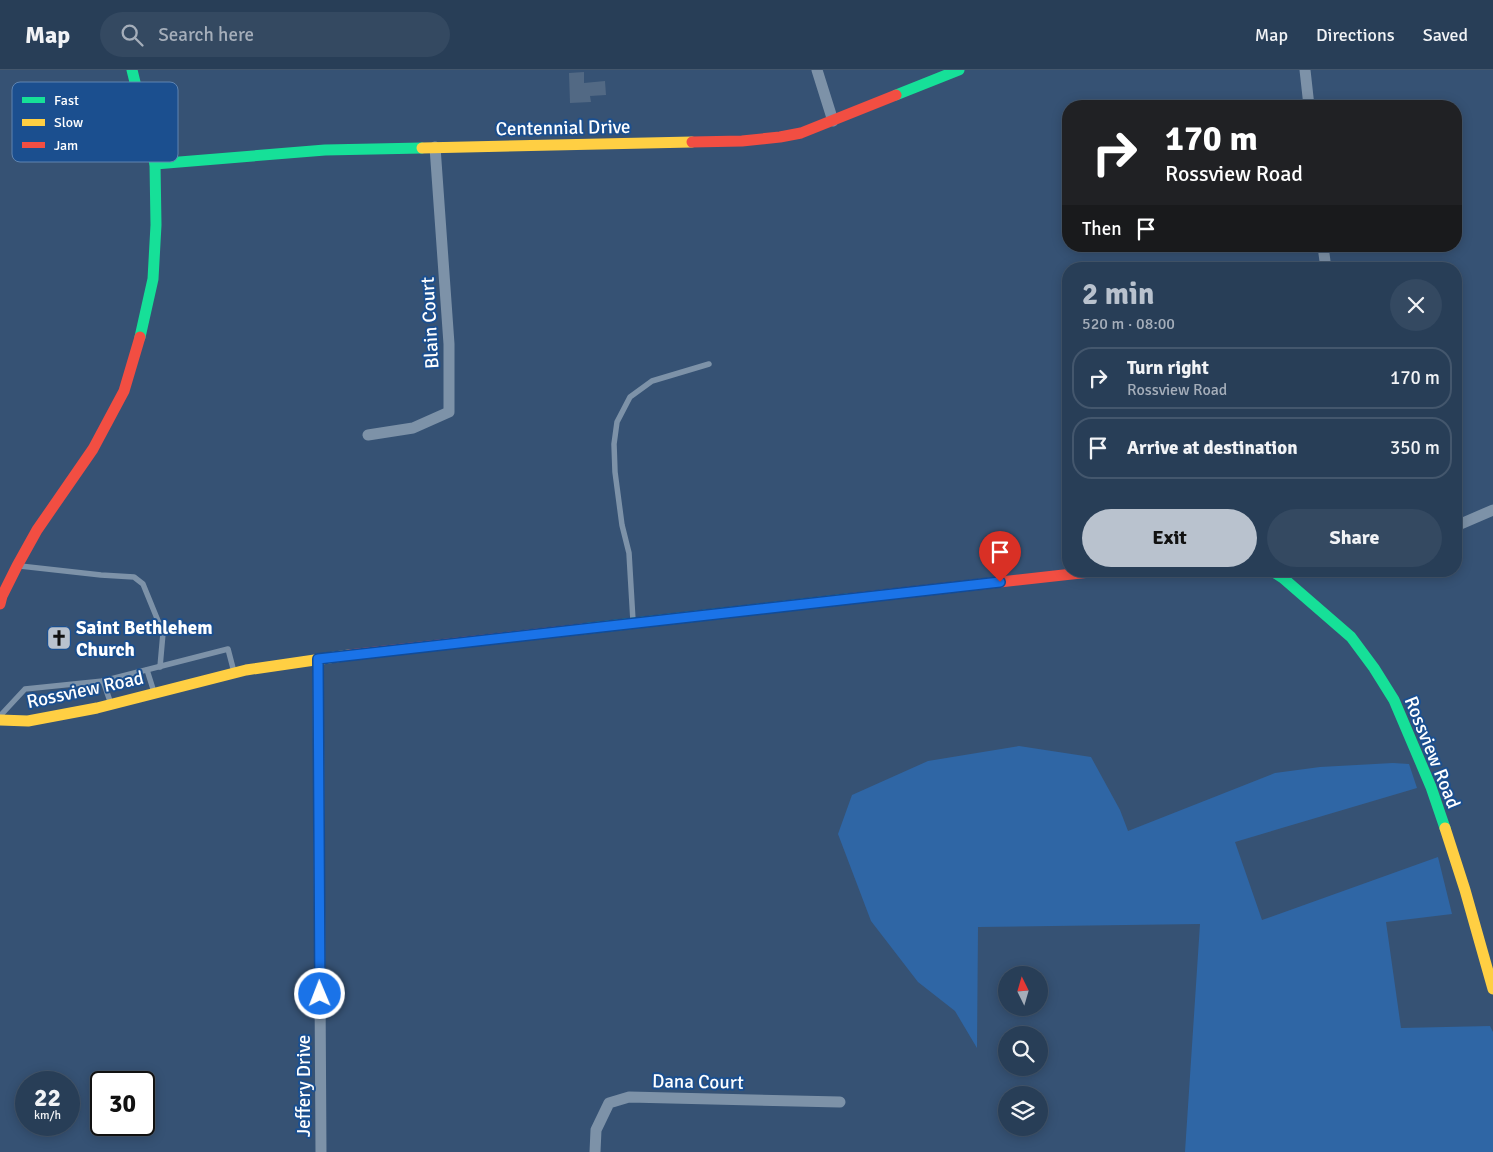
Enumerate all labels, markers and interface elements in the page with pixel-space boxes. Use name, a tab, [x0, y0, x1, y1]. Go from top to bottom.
search box	[100, 12, 450, 57]
text: Map	[25, 20, 70, 50]
icon: search	[118, 21, 146, 49]
text: Search here	[158, 23, 254, 47]
text: Map	[1255, 24, 1288, 46]
text: Directions	[1316, 24, 1395, 46]
text: Saved	[1423, 24, 1468, 46]
legend	[12, 82, 178, 162]
text: Fast	[54, 92, 79, 109]
text: Slow	[54, 114, 83, 131]
street label: Centennial Drive	[495, 115, 631, 141]
text: 170 m	[1165, 117, 1258, 160]
icon: right	[1082, 120, 1147, 185]
text: Jam	[54, 137, 78, 154]
text: Rossview Road	[1165, 160, 1303, 187]
icon: arrive	[1132, 215, 1160, 243]
text: Then	[1082, 217, 1122, 241]
street label: Blain Court	[416, 276, 444, 370]
text: 2 min	[1082, 276, 1154, 313]
button: close	[1390, 279, 1442, 331]
text: 520 m · 08:00	[1082, 314, 1175, 334]
text: Turn right	[1127, 356, 1209, 380]
icon: right	[1084, 364, 1112, 392]
text: 170 m	[1390, 366, 1440, 390]
text: Rossview Road	[1127, 380, 1227, 400]
icon: arrive	[1084, 434, 1112, 462]
text: Arrive at destination	[1127, 436, 1298, 460]
text: 350 m	[1390, 436, 1440, 460]
button: Exit	[1082, 509, 1257, 567]
button: Share	[1267, 509, 1442, 567]
pin	[979, 531, 1021, 582]
icon: arrive	[986, 538, 1014, 566]
place label: Saint Bethlehem Church	[76, 616, 213, 662]
church icon: Saint Bethlehem Church	[46, 625, 72, 651]
street label: Rossview Road	[24, 666, 146, 714]
street label: Rossview Road	[1399, 693, 1465, 812]
north arrow	[998, 966, 1048, 1016]
map controls	[998, 966, 1048, 1136]
position arrow	[293, 967, 345, 1019]
button: search	[998, 1026, 1048, 1076]
street label: Jeffery Drive	[292, 1035, 316, 1137]
street label: Dana Court	[652, 1069, 744, 1095]
speed limit sign: 30	[90, 1071, 155, 1136]
text: 22	[34, 1082, 61, 1113]
button: layers	[998, 1086, 1048, 1136]
text: km/h	[34, 1108, 61, 1123]

